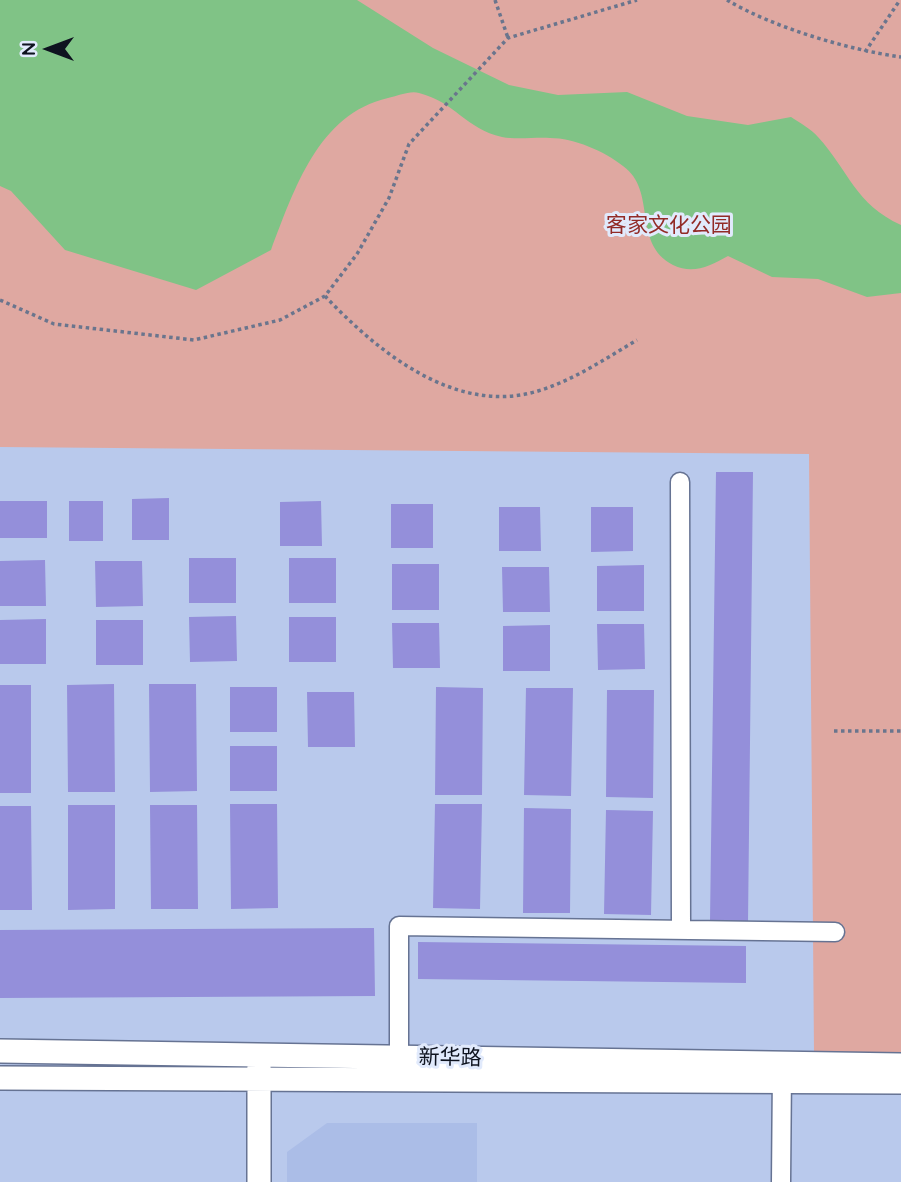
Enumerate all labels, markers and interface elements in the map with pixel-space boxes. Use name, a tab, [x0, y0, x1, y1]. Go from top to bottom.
north arrow	[14, 14, 84, 84]
text: N	[16, 42, 40, 56]
park label: 客家文化公园	[606, 213, 732, 239]
street label: 新华路	[418, 1045, 482, 1071]

